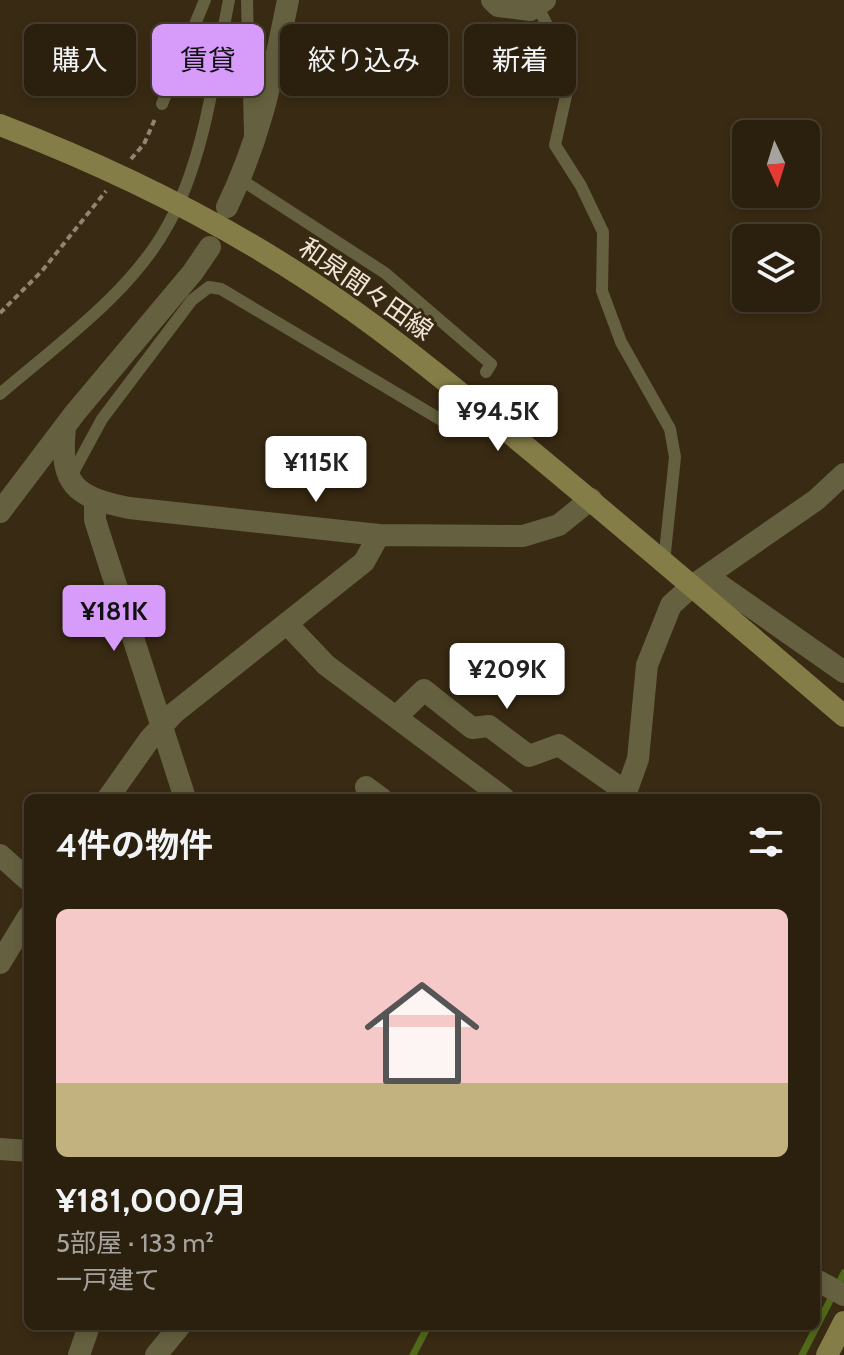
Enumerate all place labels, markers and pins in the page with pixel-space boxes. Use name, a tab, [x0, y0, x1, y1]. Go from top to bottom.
pin: ¥94.5K	[433, 385, 563, 453]
pin: ¥115K	[260, 436, 372, 504]
pin: ¥181K	[58, 585, 170, 653]
pin: ¥209K	[451, 643, 563, 711]

